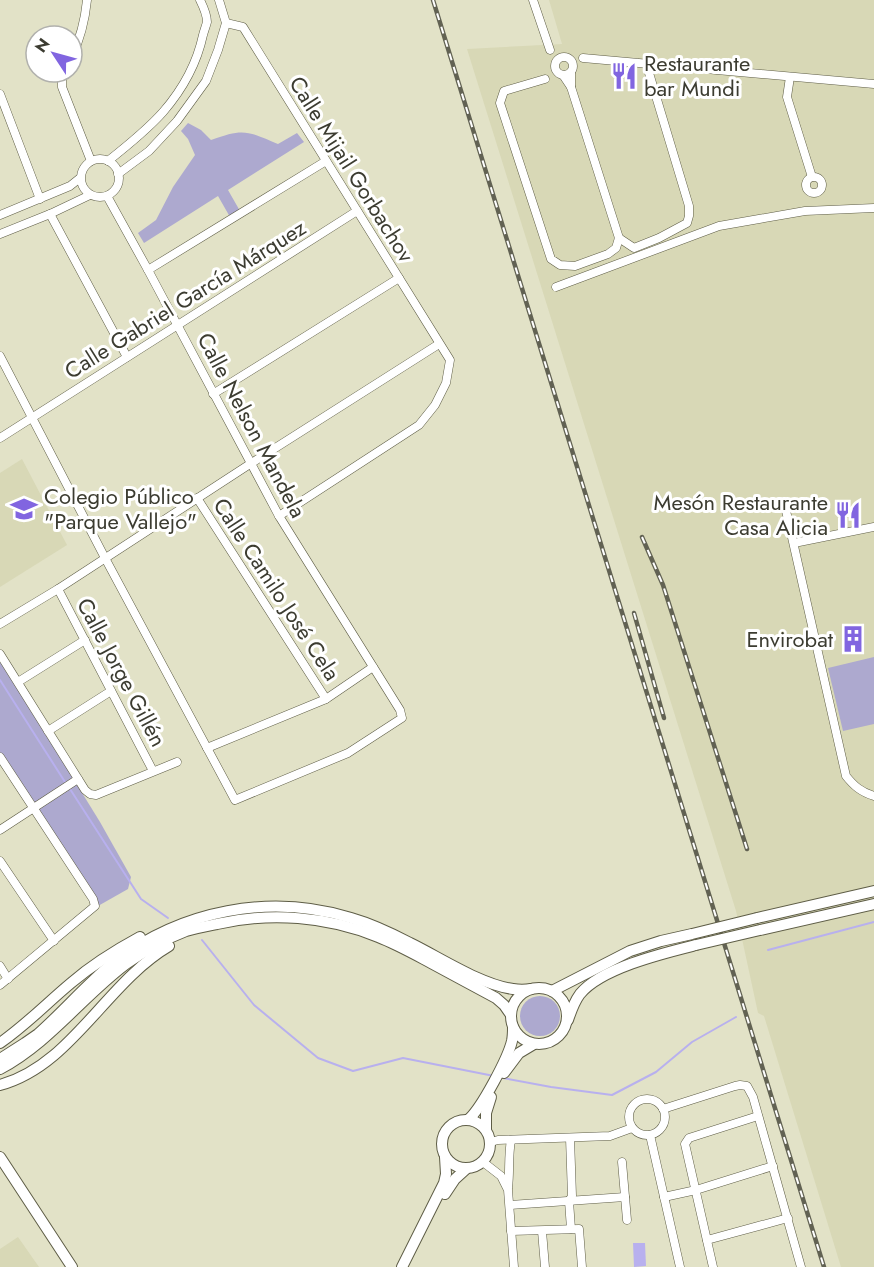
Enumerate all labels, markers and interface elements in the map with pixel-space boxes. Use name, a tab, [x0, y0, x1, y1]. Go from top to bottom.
north arrow	[24, 24, 84, 84]
text: N	[29, 34, 55, 57]
place label: Restaurante bar Mundi	[644, 47, 750, 104]
restaurant icon: Restaurante bar Mundi	[609, 61, 639, 91]
street label: Calle Mijail Gorbachov	[282, 70, 422, 268]
street label: Calle Gabriel García Márquez	[58, 211, 312, 387]
street label: Calle Nelson Mandela	[190, 327, 314, 523]
place label: Colegio Público "Parque Vallejo"	[44, 480, 197, 537]
place label: Mesón Restaurante Casa Alicia	[654, 486, 828, 543]
street label: Calle Camilo José Cela	[206, 491, 348, 687]
school or university icon: Colegio Público "Parque Vallejo"	[9, 494, 39, 524]
restaurant icon: Mesón Restaurante Casa Alicia	[833, 500, 863, 530]
street label: Calle Jorge Gillén	[69, 592, 175, 752]
place label: Envirobat	[746, 623, 834, 655]
building icon: Envirobat	[838, 624, 868, 654]

